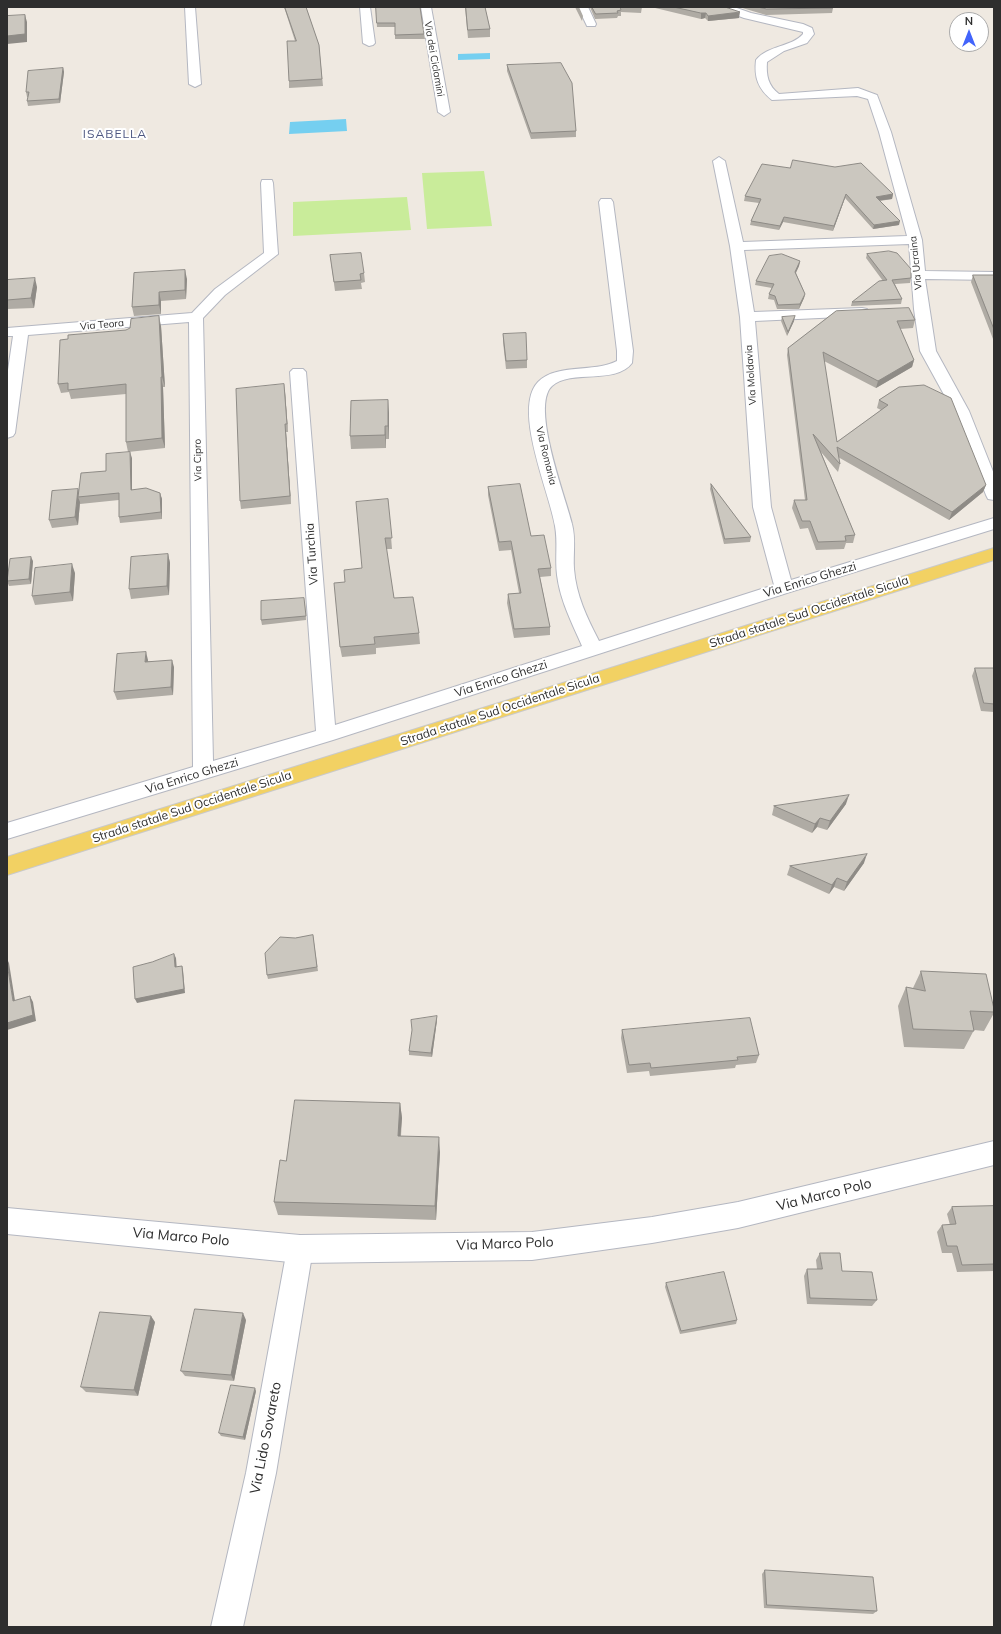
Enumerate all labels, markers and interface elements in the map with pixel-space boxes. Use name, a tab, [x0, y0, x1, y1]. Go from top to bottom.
north arrow	[949, 12, 989, 52]
text: N	[965, 14, 973, 28]
street label: Via dei Ciclamini	[421, 20, 447, 98]
district label: ISABELLA	[83, 127, 147, 141]
street label: Via Ucraina	[907, 236, 925, 290]
street label: Via Teora	[80, 317, 124, 333]
street label: Via Moldavia	[743, 345, 759, 405]
street label: Via Romania	[533, 426, 559, 486]
street label: Via Cipro	[192, 439, 204, 481]
street label: Via Turchia	[303, 522, 321, 586]
street label: Via Enrico Ghezzi	[762, 559, 858, 601]
street label: Strada statale Sud Occidentale Sicula	[708, 573, 910, 651]
street label: Via Enrico Ghezzi	[453, 657, 549, 701]
street label: Strada statale Sud Occidentale Sicula	[399, 671, 601, 749]
street label: Via Enrico Ghezzi	[144, 755, 240, 797]
street label: Strada statale Sud Occidentale Sicula	[91, 768, 293, 846]
street label: Via Marco Polo	[775, 1175, 873, 1215]
street label: Via Marco Polo	[132, 1224, 230, 1250]
street label: Via Marco Polo	[456, 1234, 554, 1254]
street label: Via Lido Sovareto	[247, 1380, 285, 1496]

